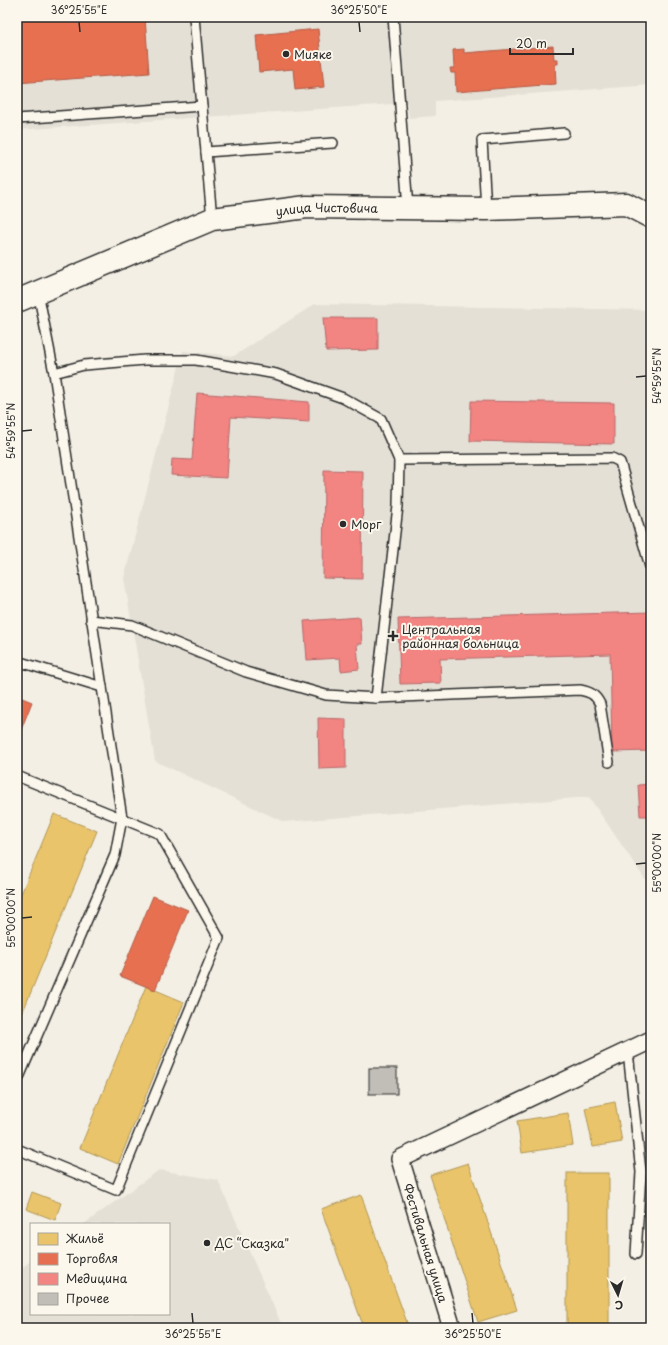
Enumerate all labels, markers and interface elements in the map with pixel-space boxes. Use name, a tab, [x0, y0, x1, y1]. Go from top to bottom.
text: 36°25'55"E	[51, 2, 107, 17]
text: 36°25'50"E	[330, 2, 388, 17]
scale bar	[510, 30, 573, 56]
text: 20 m	[516, 34, 547, 52]
place label: Мияке	[294, 45, 332, 63]
marker: Мияке	[281, 49, 291, 59]
street label: улица Чистовича	[275, 198, 379, 220]
text: 54°59'55"N	[649, 348, 664, 404]
text: 54°59'55"N	[3, 403, 18, 459]
place label: Морг	[351, 515, 382, 533]
marker: Морг	[338, 519, 348, 529]
place label: Центральная районная больница	[402, 620, 520, 652]
marker: Центральная районная больница	[387, 630, 399, 642]
text: 55°00'00"N	[649, 833, 664, 893]
text: 55°00'00"N	[3, 888, 18, 948]
street label: Фестивальная улица	[399, 1181, 453, 1305]
legend	[30, 1223, 170, 1315]
text: Жильё	[65, 1229, 104, 1247]
place label: ДС “Сказка"	[214, 1234, 289, 1252]
marker: ДС “Сказка"	[202, 1238, 212, 1248]
text: Торговля	[66, 1249, 118, 1267]
text: Медицина	[66, 1269, 128, 1287]
north arrow	[598, 1275, 638, 1315]
text: Прочее	[66, 1289, 110, 1307]
text: С	[614, 1297, 624, 1314]
text: 36°25'55"E	[165, 1326, 221, 1341]
text: 36°25'50"E	[444, 1326, 502, 1341]

